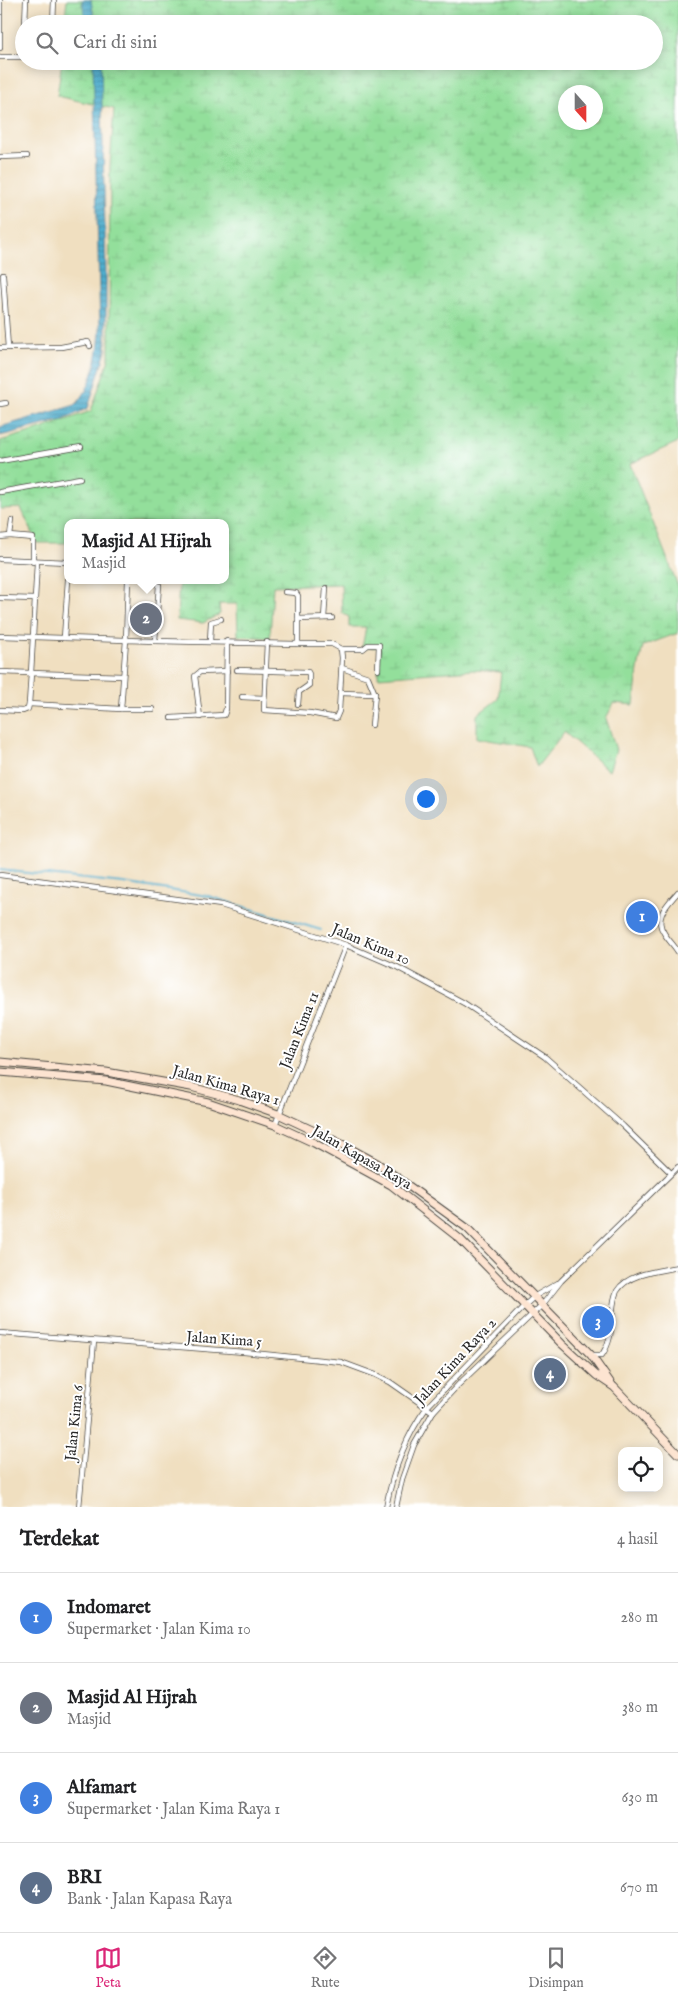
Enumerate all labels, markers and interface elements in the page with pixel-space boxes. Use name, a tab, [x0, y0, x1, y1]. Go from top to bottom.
search box	[15, 15, 663, 70]
icon: search	[33, 29, 61, 57]
text: Cari di sini	[73, 31, 157, 55]
north arrow	[558, 85, 603, 130]
popup	[64, 519, 229, 584]
text: Masjid Al Hijrah	[82, 530, 211, 554]
text: Masjid	[82, 554, 126, 574]
pin: 2	[130, 600, 162, 638]
your location	[413, 786, 439, 812]
pin: 1	[626, 898, 658, 936]
street label: Jalan Kima 10	[327, 919, 413, 969]
street label: Jalan Kima 11	[275, 989, 324, 1073]
street label: Jalan Kima Raya 1	[168, 1061, 282, 1110]
street label: Jalan Kapasa Raya	[307, 1120, 416, 1194]
pin: 3	[582, 1303, 614, 1341]
street label: Jalan Kima Raya 2	[409, 1314, 501, 1410]
street label: Jalan Kima 5	[184, 1327, 263, 1352]
pin: 4	[534, 1355, 566, 1393]
street label: Jalan Kima 6	[61, 1383, 88, 1464]
map controls	[618, 1447, 663, 1492]
button: locate	[618, 1447, 663, 1492]
text: Terdekat	[20, 1526, 99, 1553]
text: 4 hasil	[617, 1530, 658, 1550]
text: Indomaret	[67, 1596, 151, 1620]
text: 1	[33, 1608, 39, 1628]
text: 280 m	[621, 1608, 658, 1628]
text: Supermarket · Jalan Kima 10	[67, 1620, 251, 1640]
text: Masjid Al Hijrah	[67, 1686, 197, 1710]
text: 2	[32, 1698, 40, 1718]
text: 380 m	[622, 1698, 658, 1718]
text: Masjid	[67, 1710, 111, 1730]
text: Alfamart	[67, 1776, 137, 1800]
text: 3	[33, 1788, 39, 1808]
text: 630 m	[622, 1788, 658, 1808]
text: Supermarket · Jalan Kima Raya 1	[67, 1800, 280, 1820]
text: BRI	[67, 1866, 102, 1890]
text: 4	[32, 1878, 40, 1898]
text: 670 m	[620, 1878, 658, 1898]
text: Bank · Jalan Kapasa Raya	[67, 1890, 232, 1910]
tab: Peta	[94, 1944, 122, 1992]
tab: Rute	[311, 1944, 340, 1992]
tab: Disimpan	[528, 1944, 584, 1992]

